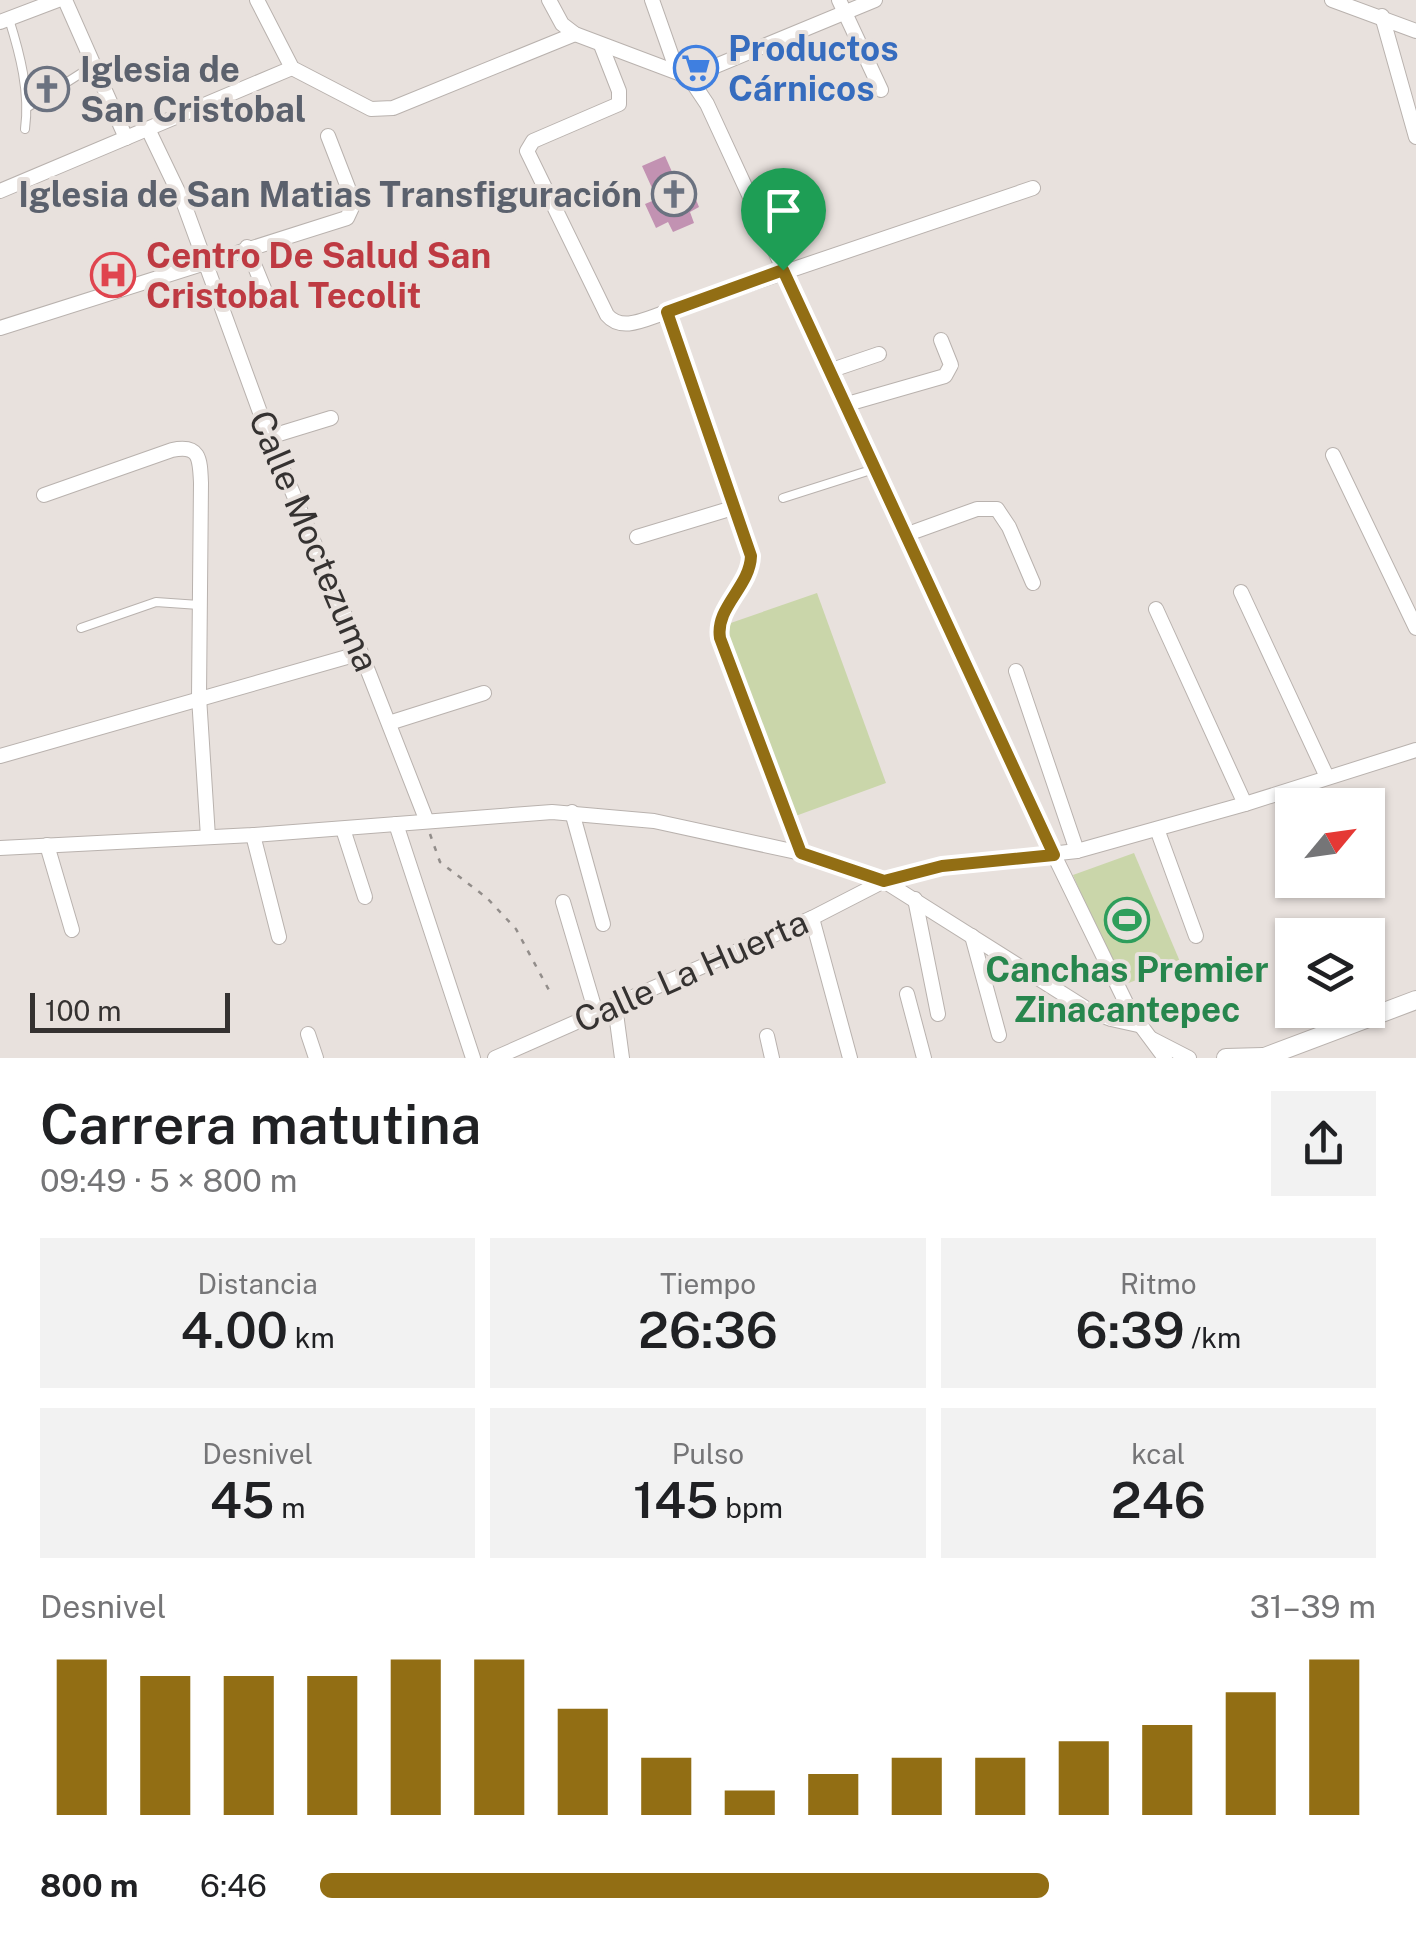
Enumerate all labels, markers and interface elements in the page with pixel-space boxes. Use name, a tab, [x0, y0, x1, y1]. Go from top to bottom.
place label: Productos Cárnicos	[728, 28, 899, 109]
supermarket icon: Productos Cárnicos	[673, 45, 719, 91]
place label: Iglesia de San Cristobal	[80, 49, 306, 130]
church icon: Iglesia de San Cristobal	[24, 66, 70, 112]
pin	[741, 168, 826, 271]
church icon: Iglesia de San Matias Transfiguración	[651, 171, 697, 217]
place label: Iglesia de San Matias Transfiguración	[18, 174, 642, 215]
icon: arrive	[756, 183, 811, 238]
place label: Centro De Salud San Cristobal Tecolit	[146, 235, 491, 316]
hospital icon: Centro De Salud San Cristobal Tecolit	[90, 252, 136, 298]
street label: Calle Moctezuma	[241, 404, 387, 678]
north arrow	[1275, 788, 1385, 898]
map controls	[1275, 788, 1385, 1028]
sports icon: Canchas Premier Zinacantepec	[1104, 897, 1150, 943]
street label: Calle La Huerta	[568, 901, 814, 1041]
button: layers	[1275, 918, 1385, 1028]
place label: Canchas Premier Zinacantepec	[985, 949, 1269, 1030]
scale bar	[30, 988, 230, 1032]
text: 100 m	[45, 994, 122, 1027]
button: share	[1271, 1091, 1376, 1196]
text: Carrera matutina	[40, 1092, 481, 1156]
text: 09:49 · 5 × 800 m	[40, 1162, 297, 1199]
text: Distancia	[198, 1267, 318, 1300]
text: Tiempo	[660, 1267, 756, 1300]
text: Ritmo	[1120, 1267, 1197, 1300]
text: 4.00	[181, 1300, 288, 1359]
text: 26:36	[638, 1300, 778, 1359]
text: 6:39	[1076, 1300, 1185, 1359]
text: km	[288, 1321, 335, 1354]
text: /km	[1185, 1321, 1241, 1354]
text: Desnivel	[202, 1437, 313, 1470]
text: Pulso	[672, 1437, 744, 1470]
text: kcal	[1131, 1437, 1185, 1470]
text: 45	[210, 1470, 274, 1529]
text: 145	[633, 1470, 719, 1529]
text: 246	[1111, 1470, 1206, 1529]
text: m	[274, 1491, 305, 1524]
text: bpm	[719, 1491, 783, 1524]
text: Desnivel	[40, 1588, 166, 1625]
text: 31–39 m	[1250, 1588, 1376, 1625]
text: 800 m	[40, 1867, 138, 1904]
text: 6:46	[200, 1867, 267, 1904]

